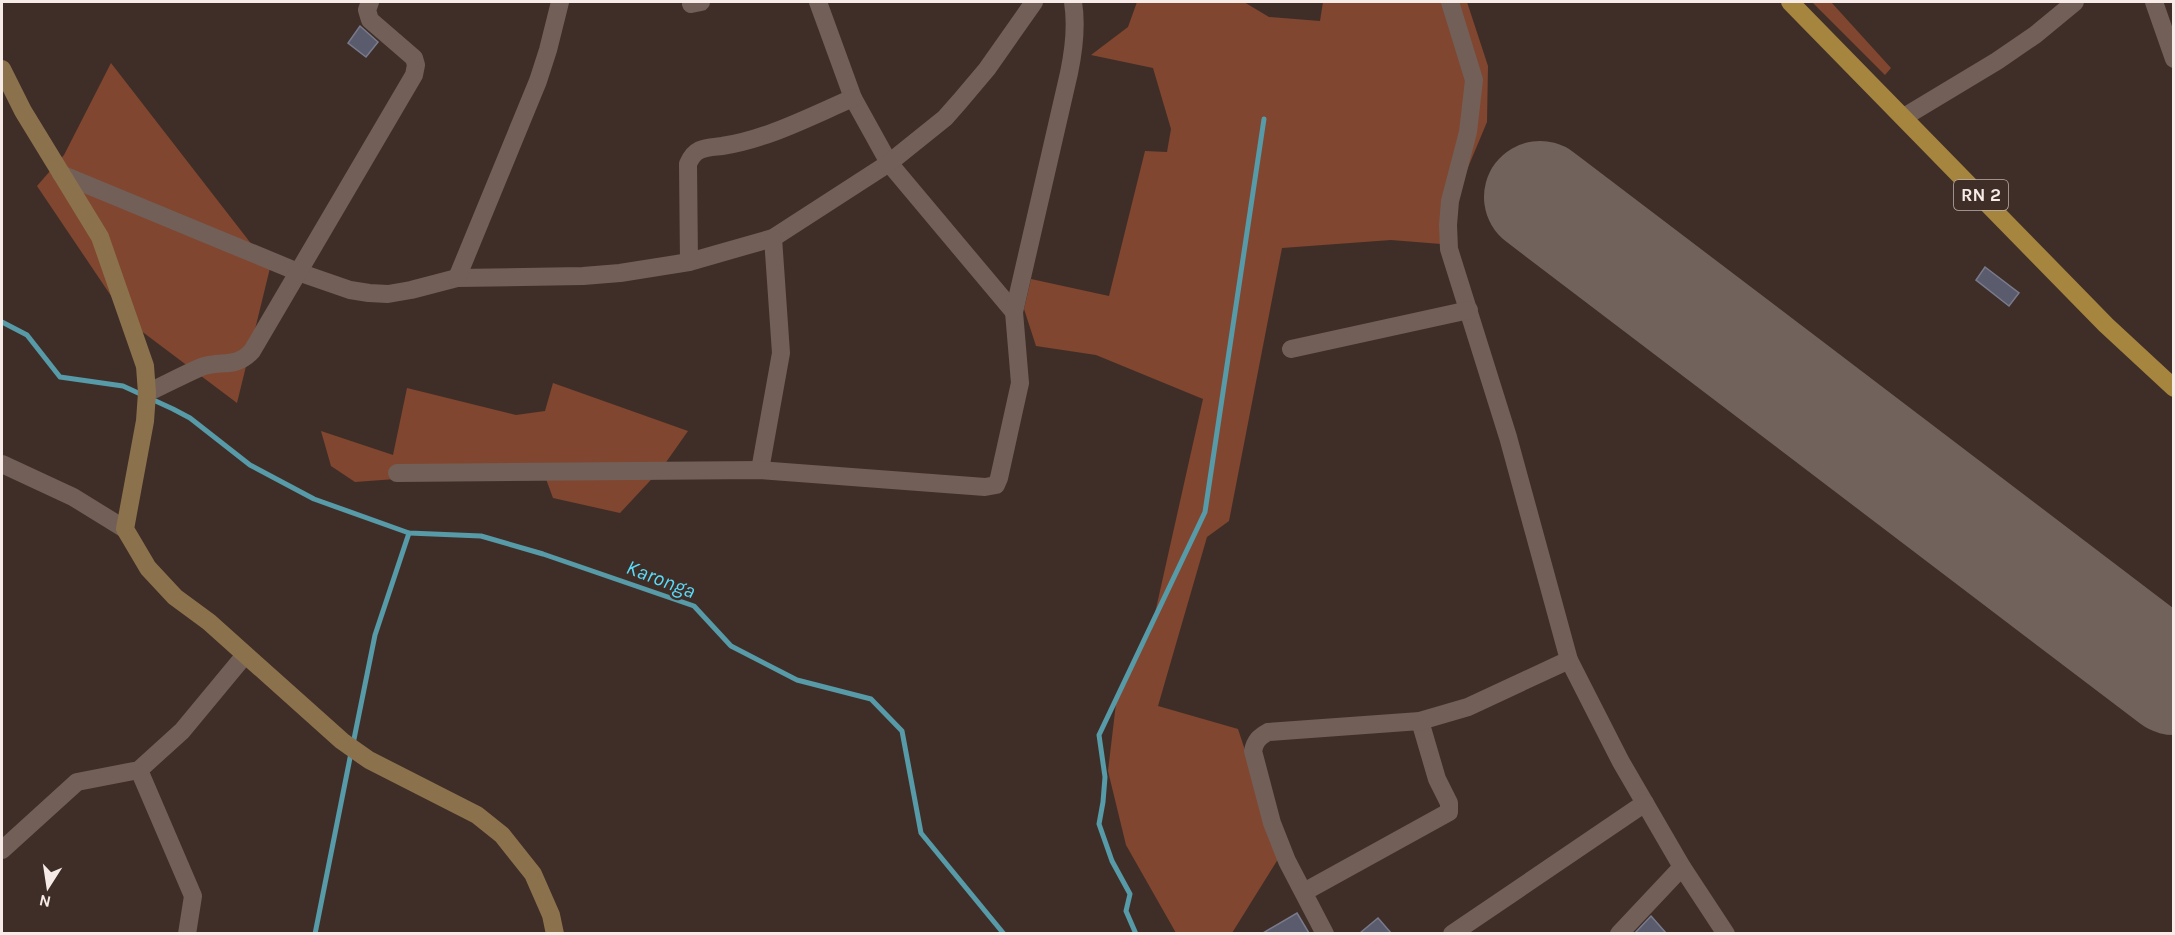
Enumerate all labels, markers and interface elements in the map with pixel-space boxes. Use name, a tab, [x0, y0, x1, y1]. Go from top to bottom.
road number: RN 2	[1954, 180, 2008, 210]
water label: Karonga	[623, 555, 699, 603]
north arrow	[18, 857, 78, 917]
text: N	[37, 891, 53, 912]

